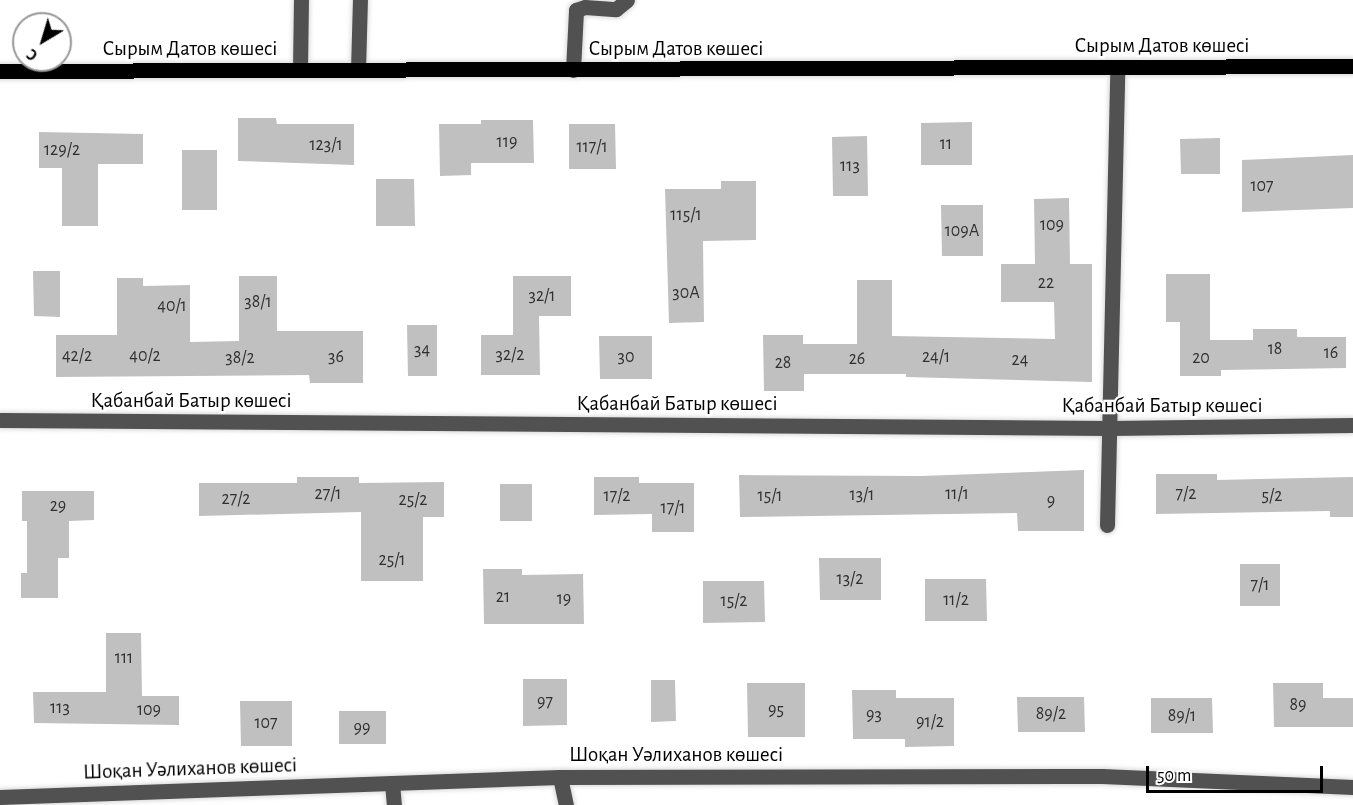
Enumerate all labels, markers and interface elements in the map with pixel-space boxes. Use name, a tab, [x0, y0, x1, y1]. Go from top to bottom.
north arrow	[12, 12, 72, 72]
street label: Сырым Датов көшесі	[1075, 33, 1249, 59]
street label: Сырым Датов көшесі	[103, 36, 277, 62]
street label: Сырым Датов көшесі	[589, 36, 763, 62]
text: С	[24, 46, 41, 64]
house number: 119	[497, 131, 517, 153]
house number: 11	[940, 133, 952, 155]
house number: 123/1	[309, 134, 343, 156]
house number: 117/1	[576, 136, 608, 158]
house number: 129/2	[44, 139, 80, 161]
house number: 113	[840, 155, 860, 177]
house number: 107	[1250, 175, 1274, 197]
house number: 115/1	[670, 204, 702, 226]
house number: 109	[1040, 214, 1064, 236]
house number: 109А	[945, 220, 979, 242]
house number: 22	[1038, 272, 1054, 294]
house number: 30А	[672, 282, 700, 304]
house number: 32/1	[529, 285, 555, 307]
house number: 38/1	[244, 291, 272, 313]
house number: 40/1	[157, 295, 187, 317]
house number: 18	[1268, 338, 1282, 360]
house number: 34	[414, 339, 430, 361]
house number: 16	[1324, 342, 1338, 364]
house number: 32/2	[496, 344, 524, 366]
house number: 42/2	[62, 345, 92, 367]
house number: 40/2	[129, 345, 161, 367]
house number: 36	[328, 346, 344, 368]
house number: 30	[618, 346, 634, 368]
house number: 24/1	[922, 346, 950, 368]
house number: 38/2	[225, 347, 255, 369]
house number: 20	[1192, 347, 1210, 369]
house number: 26	[849, 348, 865, 370]
house number: 24	[1012, 349, 1028, 371]
house number: 28	[775, 352, 791, 374]
street label: Қабанбай Батыр көшесі	[91, 388, 291, 414]
street label: Қабанбай Батыр көшесі	[577, 391, 777, 417]
street label: Қабанбай Батыр көшесі	[1062, 393, 1262, 419]
house number: 27/1	[314, 483, 342, 505]
house number: 11/1	[945, 483, 969, 505]
house number: 7/2	[1176, 483, 1196, 505]
house number: 13/1	[850, 484, 874, 506]
house number: 17/2	[603, 485, 631, 507]
house number: 15/1	[757, 485, 783, 507]
house number: 5/2	[1262, 485, 1282, 507]
house number: 27/2	[221, 488, 251, 510]
house number: 25/2	[398, 489, 428, 511]
house number: 9	[1047, 490, 1055, 512]
house number: 29	[50, 495, 66, 517]
house number: 17/1	[660, 497, 686, 519]
house number: 25/1	[378, 549, 406, 571]
house number: 13/2	[837, 568, 863, 590]
house number: 7/1	[1251, 574, 1269, 596]
house number: 21	[496, 586, 510, 608]
house number: 19	[557, 588, 571, 610]
house number: 11/2	[943, 589, 969, 611]
house number: 15/2	[720, 590, 748, 612]
house number: 111	[115, 647, 133, 669]
house number: 97	[537, 691, 553, 713]
house number: 89	[1290, 694, 1306, 716]
house number: 113	[50, 697, 70, 719]
house number: 109	[137, 699, 161, 721]
house number: 95	[768, 699, 784, 721]
house number: 89/2	[1036, 703, 1066, 725]
house number: 93	[866, 704, 882, 726]
house number: 89/1	[1168, 705, 1196, 727]
house number: 91/2	[916, 711, 944, 733]
house number: 107	[254, 712, 278, 734]
house number: 99	[354, 717, 370, 739]
street label: Шоқан Уәлиханов көшесі	[569, 742, 783, 768]
street label: Шоқан Уәлиханов көшесі	[83, 753, 297, 785]
scale bar	[1149, 754, 1326, 792]
text: 50 m	[1157, 767, 1191, 785]

